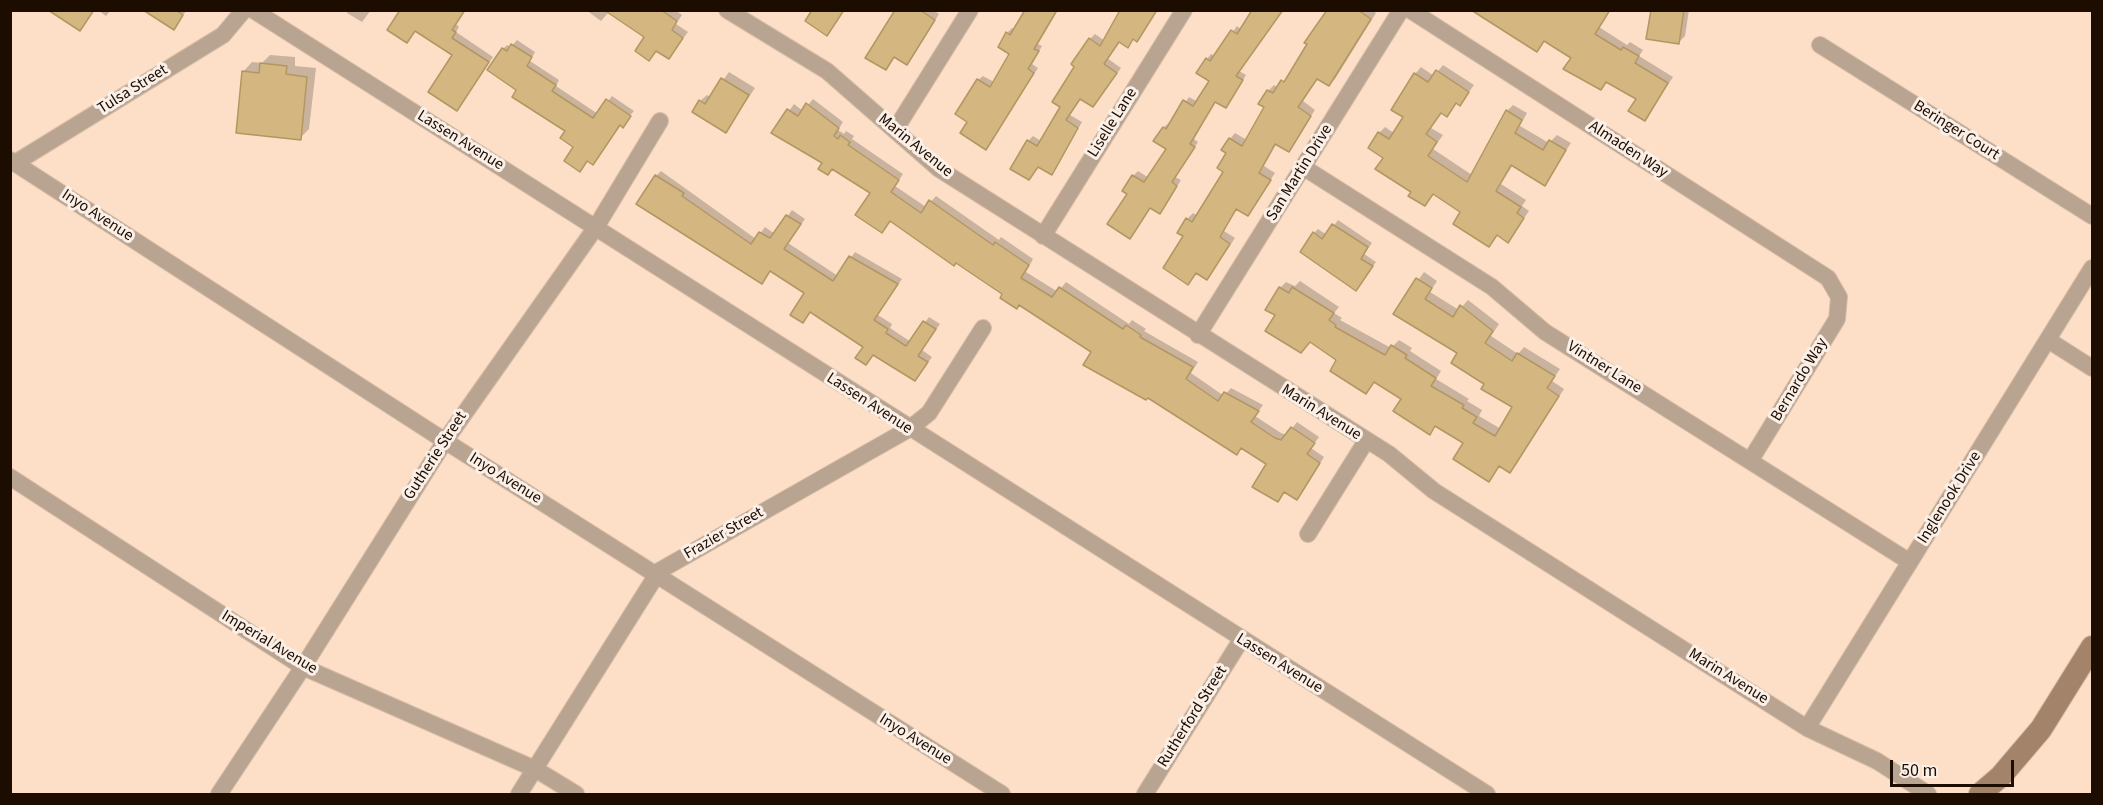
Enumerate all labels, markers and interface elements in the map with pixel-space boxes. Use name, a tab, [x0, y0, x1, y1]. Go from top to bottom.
street label: Tulsa Street	[95, 61, 171, 119]
street label: Liselle Lane	[1084, 85, 1142, 161]
street label: Beringer Court	[1910, 97, 2002, 165]
street label: Lassen Avenue	[413, 107, 507, 175]
street label: Marin Avenue	[874, 110, 956, 182]
street label: Almaden Way	[1585, 117, 1671, 183]
street label: San Martin Drive	[1263, 121, 1337, 225]
street label: Inyo Avenue	[58, 186, 136, 246]
street label: Bernardo Way	[1768, 335, 1832, 425]
street label: Vintner Lane	[1563, 338, 1645, 398]
street label: Lassen Avenue	[822, 369, 916, 439]
street label: Marin Avenue	[1278, 381, 1364, 445]
street label: Gutherie Street	[400, 408, 472, 504]
street label: Inglenook Drive	[1914, 448, 1986, 548]
street label: Inyo Avenue	[465, 449, 545, 509]
street label: Frazier Street	[681, 504, 767, 564]
street label: Imperial Avenue	[218, 607, 320, 679]
street label: Lassen Avenue	[1232, 630, 1326, 698]
street label: Marin Avenue	[1685, 645, 1771, 709]
street label: Rutherford Street	[1154, 663, 1232, 771]
street label: Inyo Avenue	[875, 710, 955, 770]
scale bar	[1893, 748, 2018, 786]
text: 50 m	[1901, 758, 1937, 783]

